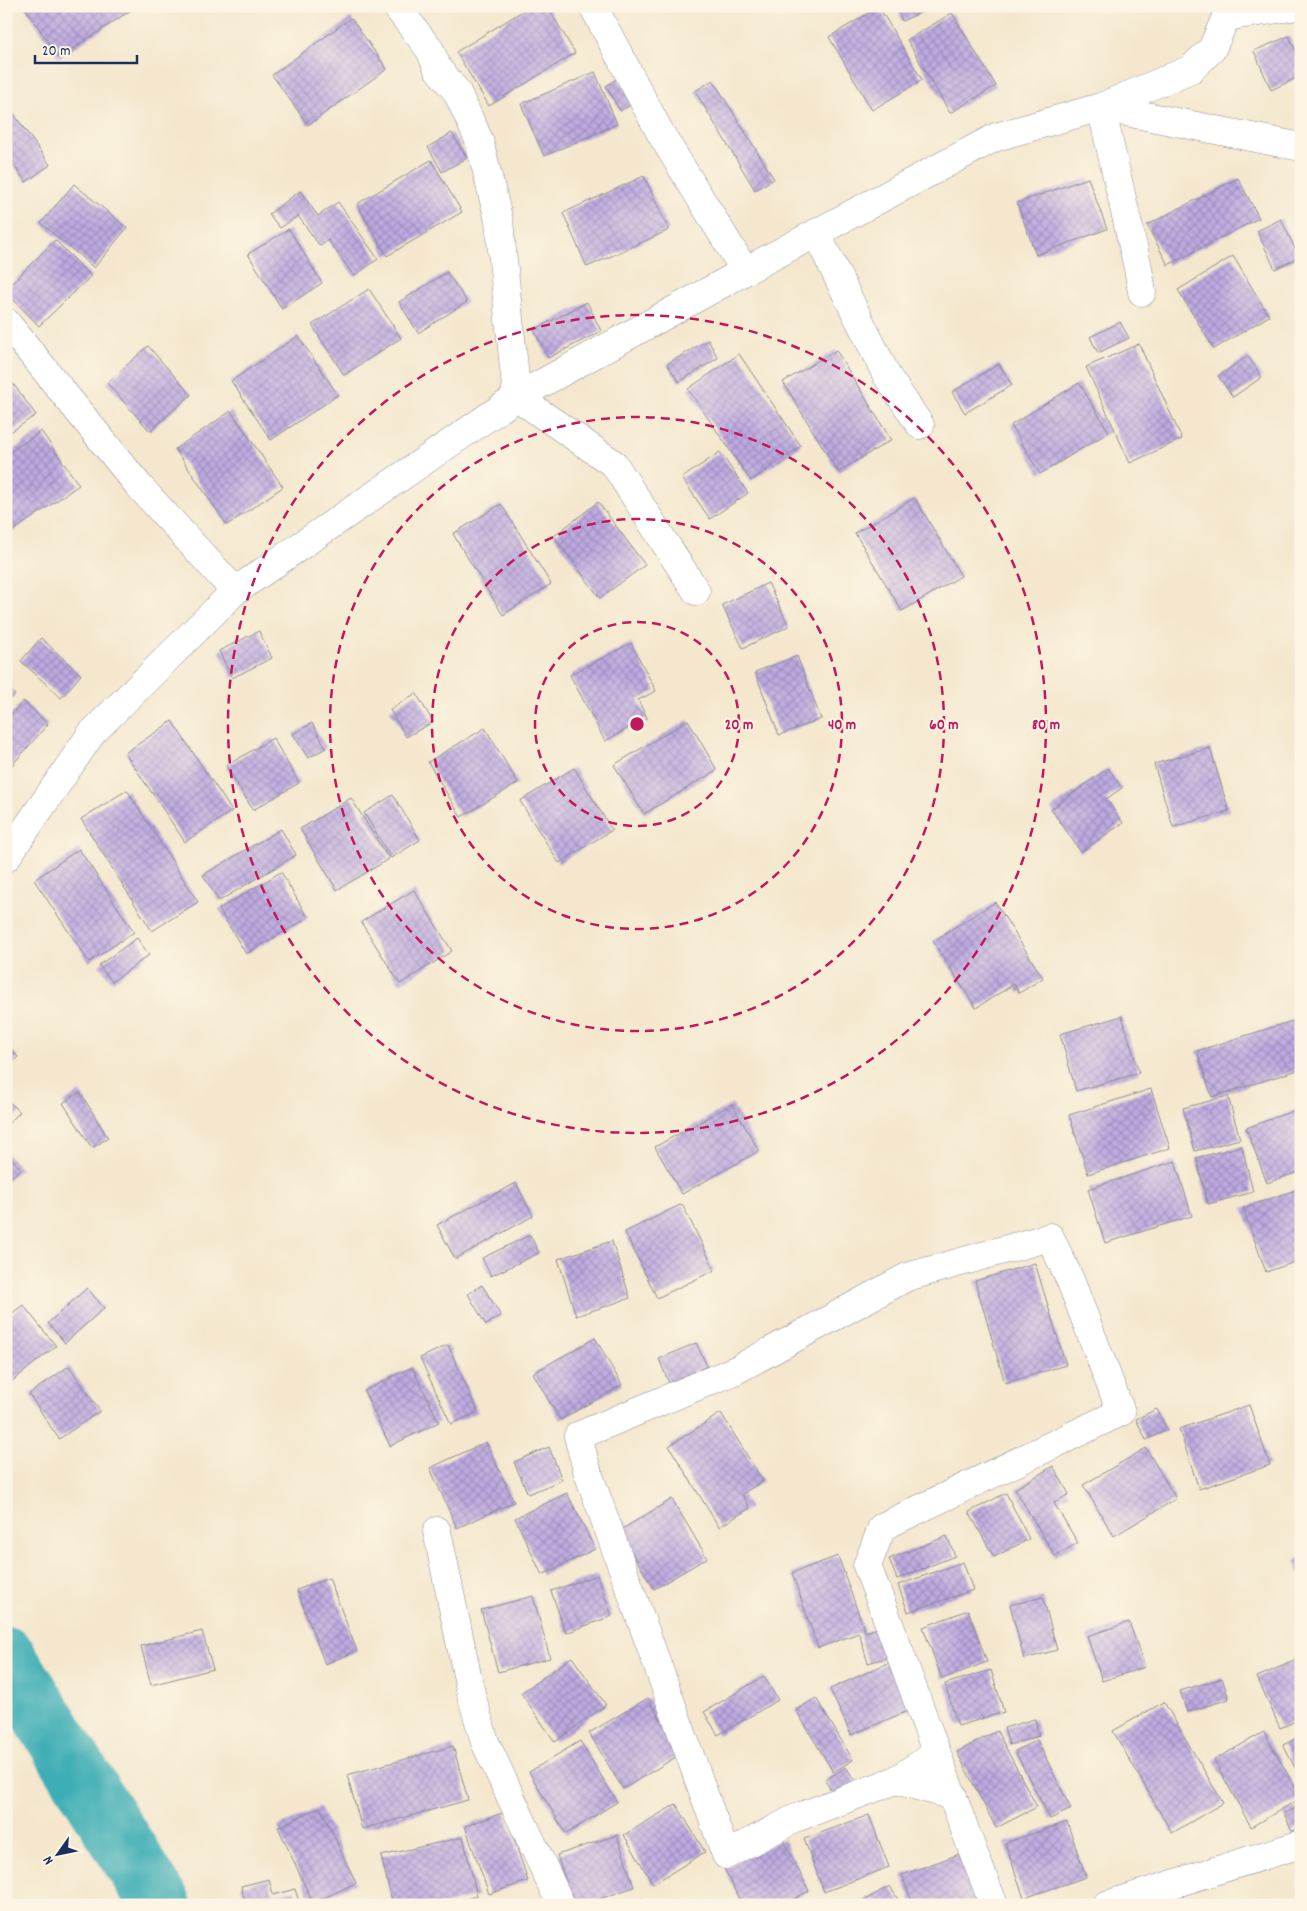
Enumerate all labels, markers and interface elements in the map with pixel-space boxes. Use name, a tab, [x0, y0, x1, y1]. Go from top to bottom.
scale bar	[35, 32, 138, 64]
text: 20 m	[42, 41, 70, 63]
centre of rings	[628, 715, 646, 733]
text: 20 m	[725, 715, 753, 737]
text: 40 m	[828, 715, 856, 737]
text: 60 m	[929, 715, 959, 737]
text: 80 m	[1032, 715, 1060, 737]
north arrow	[32, 1828, 82, 1878]
text: N	[38, 1852, 59, 1868]

